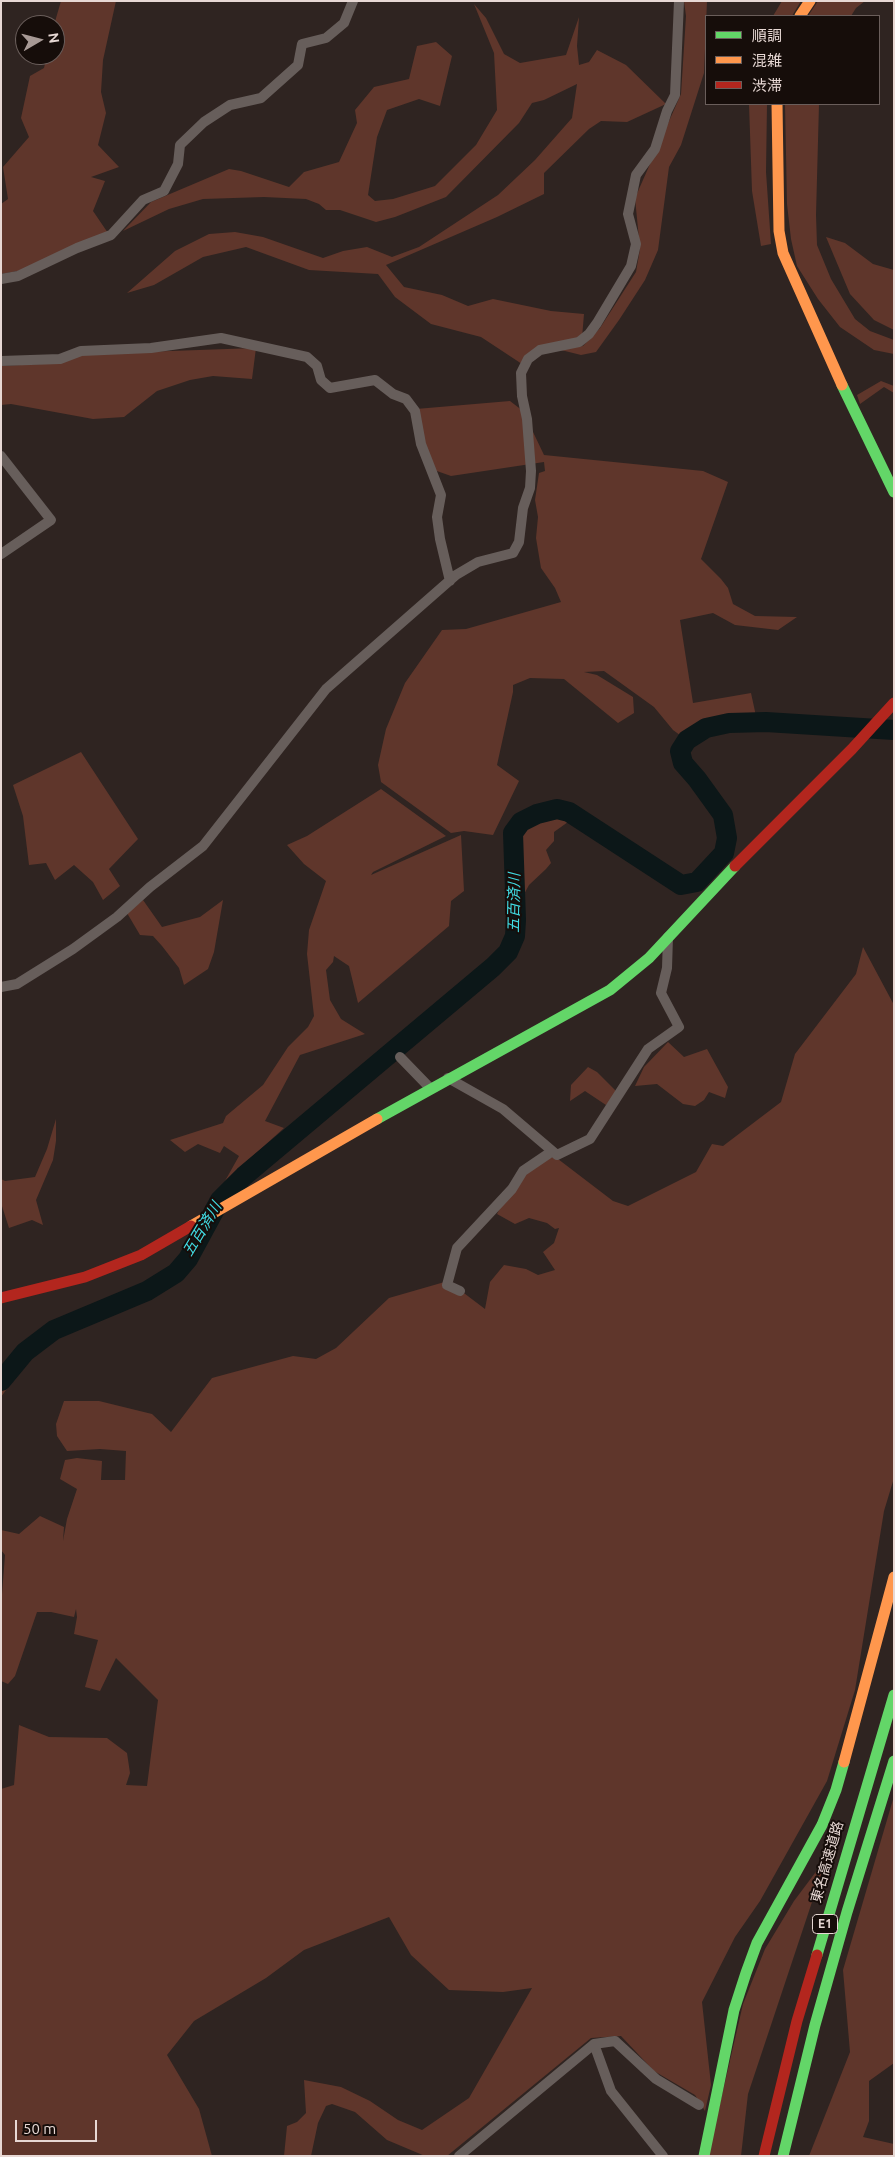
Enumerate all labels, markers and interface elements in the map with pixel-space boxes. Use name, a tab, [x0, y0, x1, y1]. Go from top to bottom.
north arrow	[15, 15, 65, 65]
legend	[705, 15, 880, 105]
text: 順調	[752, 27, 782, 44]
text: N	[45, 32, 63, 44]
text: 混雑	[752, 52, 782, 69]
text: 渋滞	[752, 77, 782, 94]
water label: 五百済川	[504, 873, 524, 933]
water label: 五百済川	[179, 1199, 225, 1259]
street label: 東名高速道路	[807, 1819, 847, 1905]
road number: E1	[812, 1915, 838, 1934]
scale bar	[18, 2110, 100, 2142]
text: 50 m	[23, 2120, 56, 2137]

